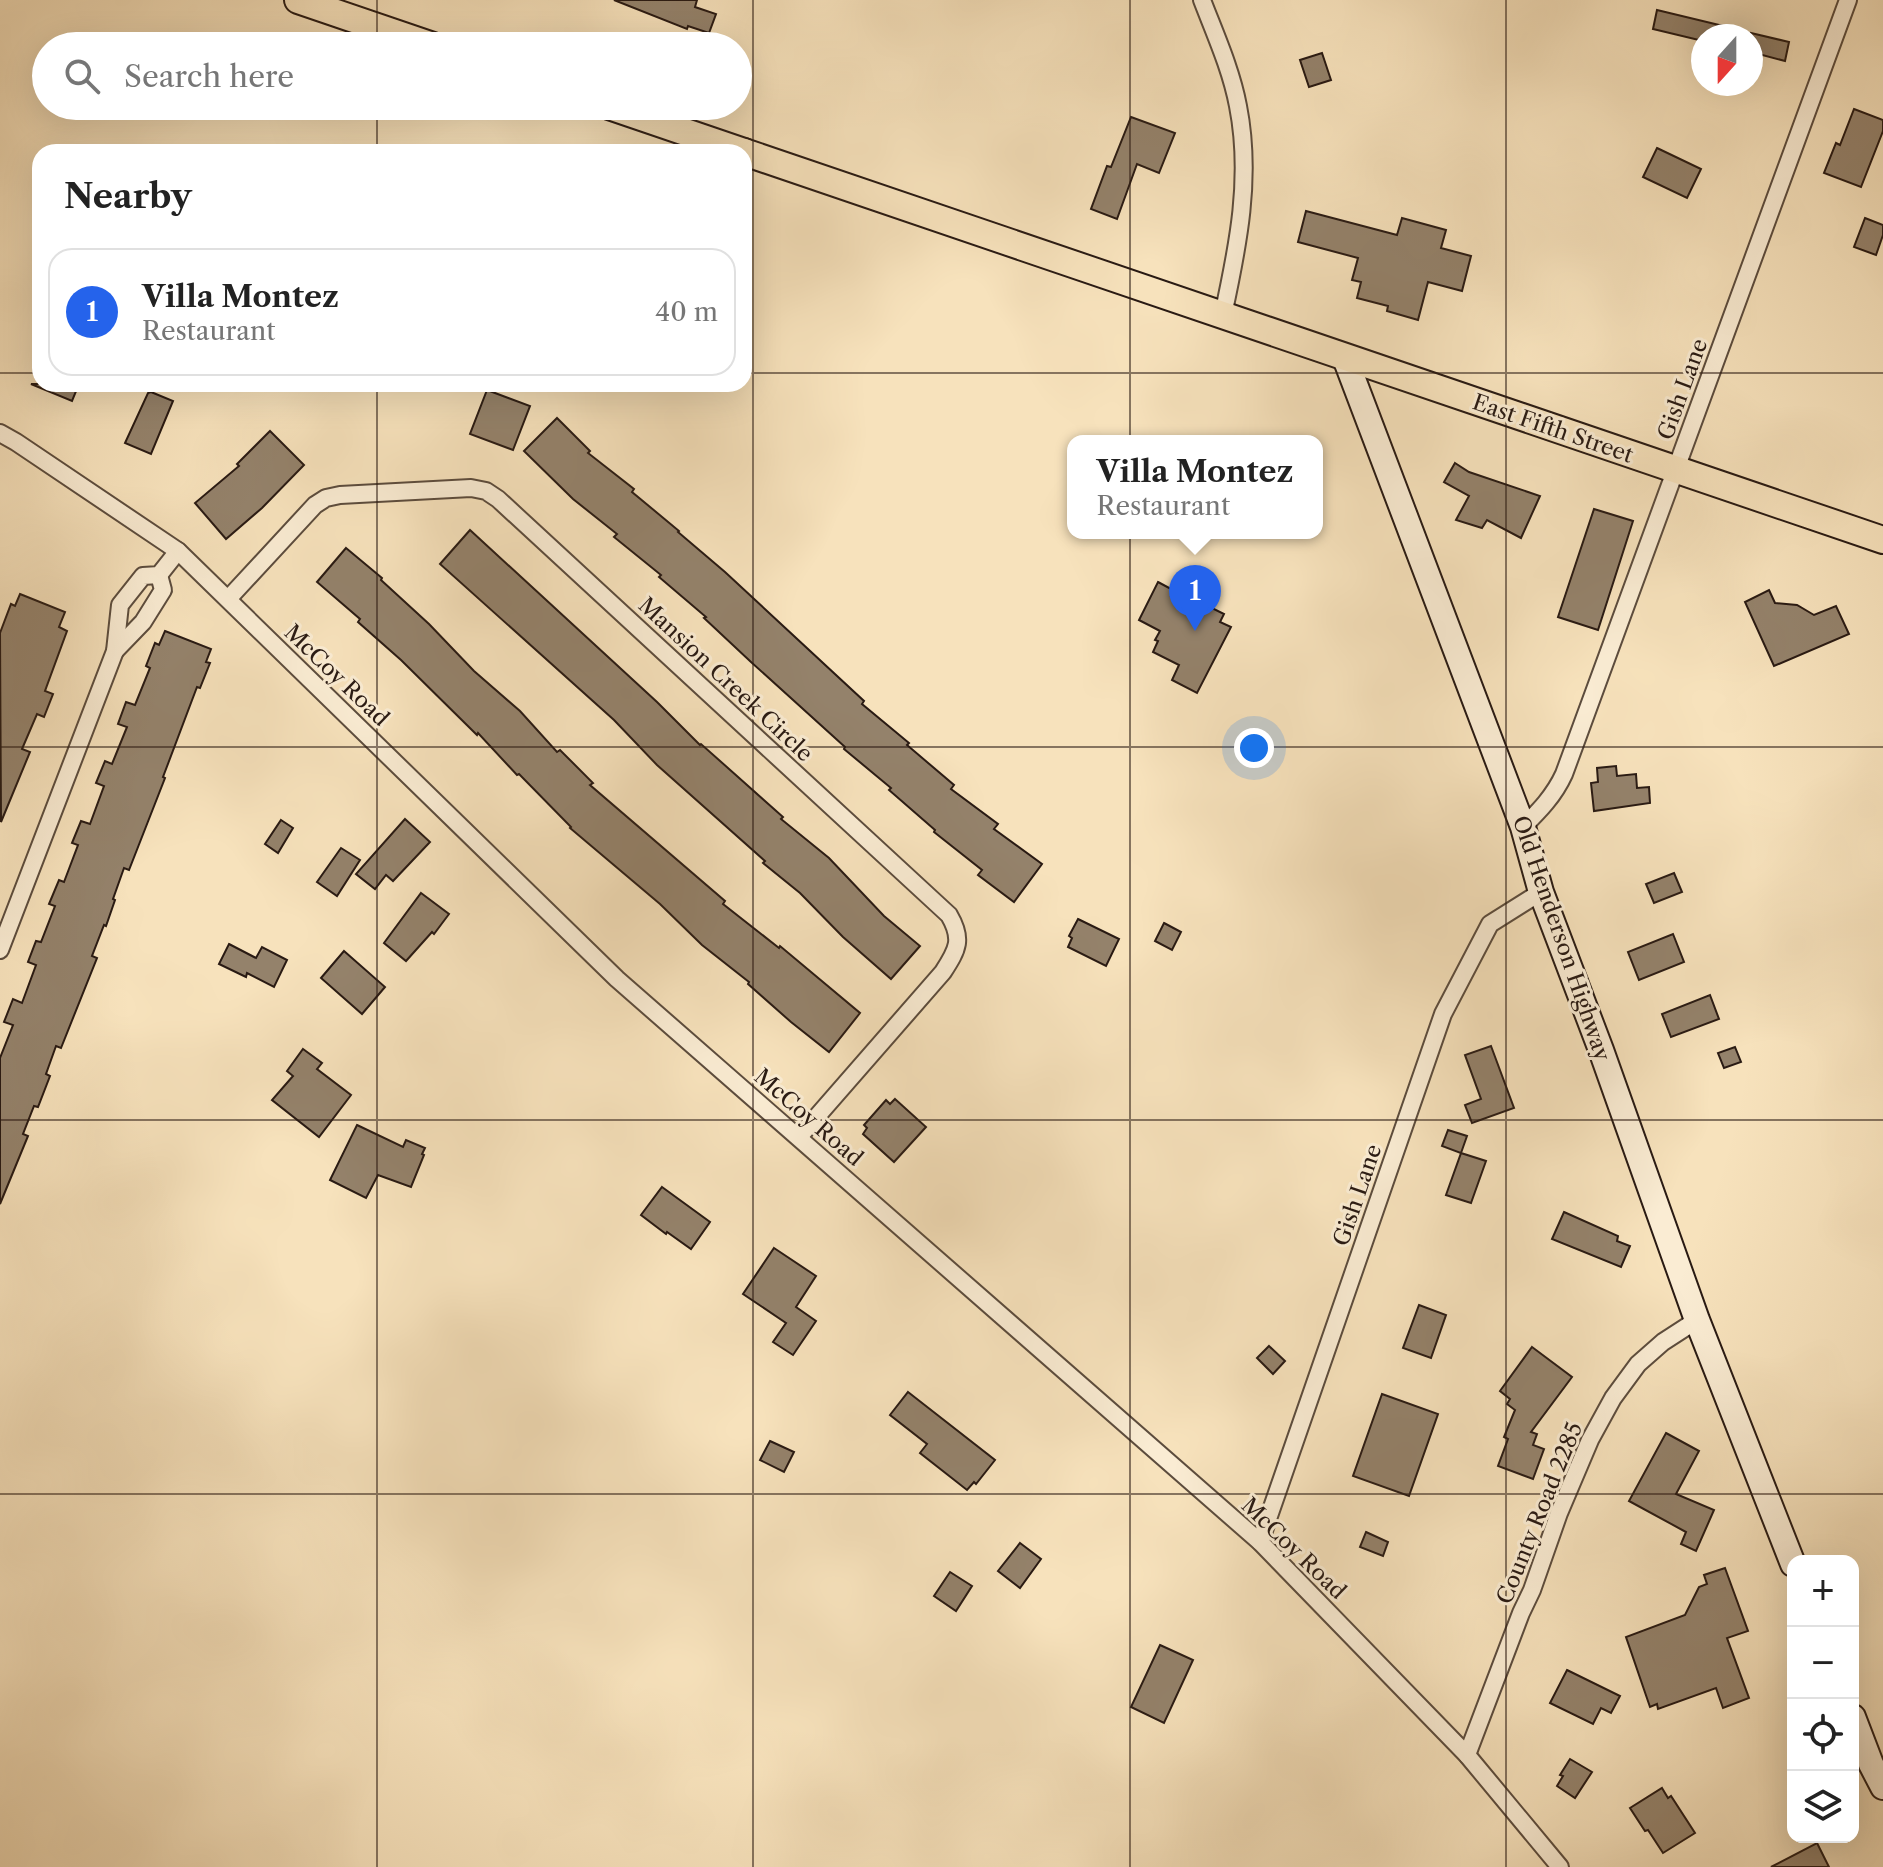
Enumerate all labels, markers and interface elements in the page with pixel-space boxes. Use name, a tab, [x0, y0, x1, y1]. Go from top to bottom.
north arrow	[1691, 24, 1763, 96]
search box	[32, 32, 752, 120]
icon: search	[60, 54, 104, 98]
text: Search here	[124, 58, 294, 95]
text: Nearby	[64, 175, 192, 217]
text: Villa Montez	[142, 278, 339, 315]
text: 1	[86, 296, 98, 328]
text: 40 m	[655, 296, 718, 328]
text: Restaurant	[142, 315, 276, 347]
street label: Gish Lane	[1652, 335, 1713, 443]
street label: East Fifth Street	[1469, 388, 1637, 469]
popup	[1067, 435, 1323, 539]
text: Villa Montez	[1097, 453, 1293, 490]
text: Restaurant	[1097, 490, 1230, 522]
pin: 1	[1169, 565, 1221, 631]
street label: Mansion Creek Circle	[633, 592, 818, 767]
street label: McCoy Road	[279, 619, 395, 732]
your location	[1234, 728, 1274, 768]
street label: Old Henderson Highway	[1507, 812, 1616, 1065]
street label: McCoy Road	[749, 1063, 868, 1172]
street label: Gish Lane	[1327, 1141, 1387, 1250]
street label: County Road 2285	[1491, 1418, 1588, 1608]
street label: McCoy Road	[1236, 1492, 1352, 1605]
map controls	[1787, 1555, 1859, 1843]
button: +	[1787, 1555, 1859, 1627]
button: −	[1787, 1627, 1859, 1699]
button: locate	[1787, 1699, 1859, 1771]
button: layers	[1787, 1771, 1859, 1843]

